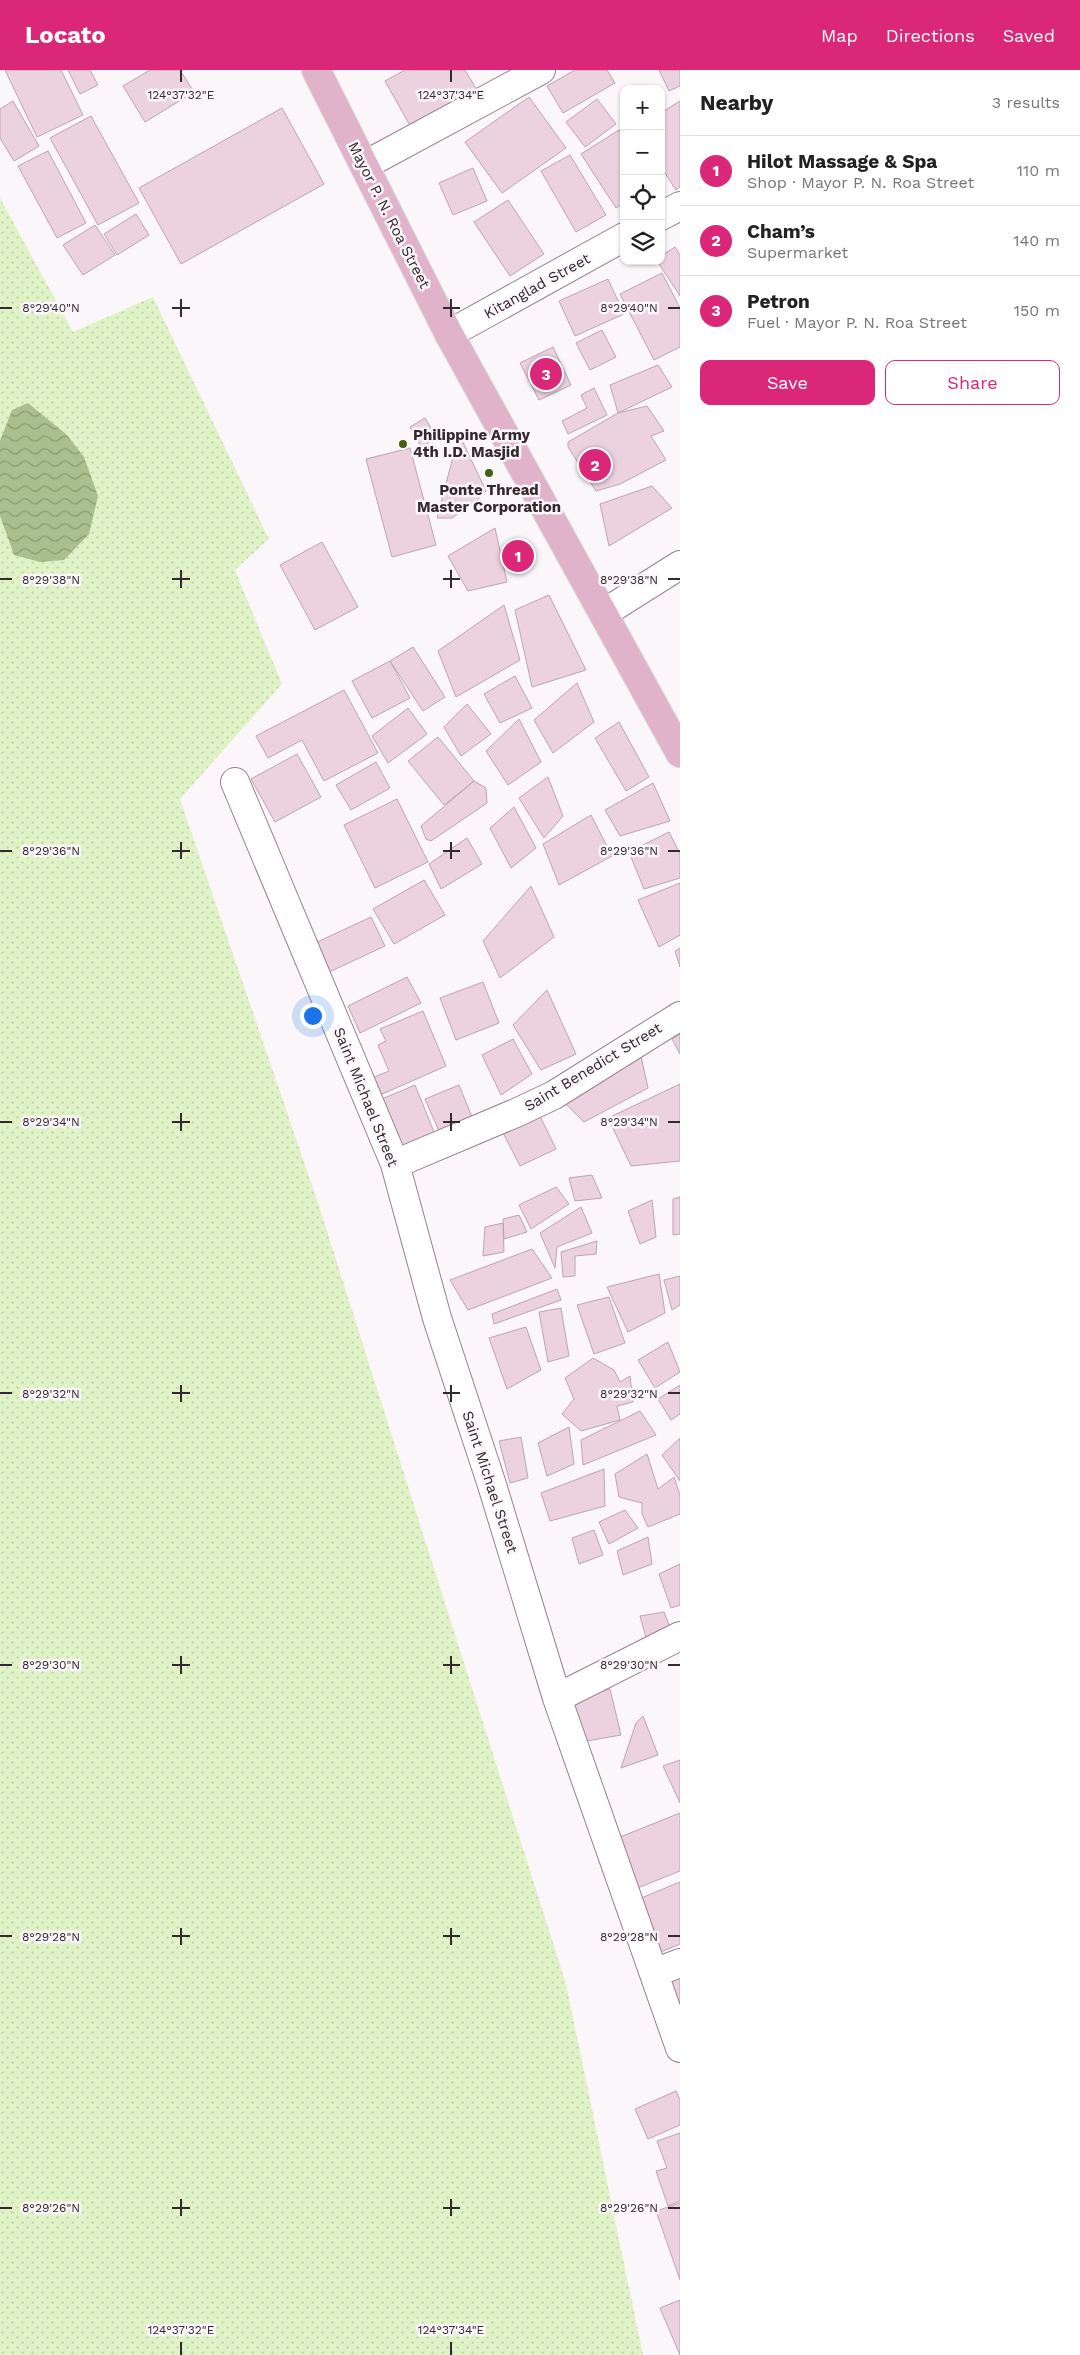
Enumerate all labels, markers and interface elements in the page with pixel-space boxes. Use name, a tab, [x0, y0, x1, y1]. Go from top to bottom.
text: Locato	[25, 21, 106, 49]
text: Map	[821, 25, 858, 46]
text: Directions	[886, 25, 975, 46]
text: Saved	[1003, 25, 1055, 46]
map controls	[620, 85, 665, 265]
button: +	[620, 85, 665, 130]
text: 124°37'32"E	[148, 88, 215, 102]
text: 124°37'34"E	[418, 88, 485, 102]
text: Nearby	[700, 90, 773, 115]
text: 3 results	[992, 93, 1060, 112]
button: −	[620, 130, 665, 175]
street label: Mayor P. N. Roa Street	[344, 139, 434, 292]
text: Hilot Massage & Spa	[747, 150, 937, 173]
text: 1	[713, 161, 719, 180]
text: 110 m	[1017, 161, 1060, 180]
text: Shop · Mayor P. N. Roa Street	[747, 173, 974, 192]
button: locate	[620, 175, 665, 220]
button: layers	[620, 220, 665, 265]
text: Cham’s	[747, 220, 815, 243]
text: 2	[711, 231, 721, 250]
text: 140 m	[1013, 231, 1060, 250]
text: Supermarket	[747, 243, 848, 262]
street label: Kitanglad Street	[481, 249, 594, 323]
text: Petron	[747, 290, 810, 313]
text: 8°29'40"N	[22, 301, 80, 315]
text: 8°29'40"N	[600, 301, 658, 315]
text: 3	[711, 301, 721, 320]
text: 150 m	[1014, 301, 1060, 320]
text: Fuel · Mayor P. N. Roa Street	[747, 313, 967, 332]
pin: 3	[530, 355, 562, 393]
button: Save	[700, 360, 875, 405]
button: Share	[885, 360, 1060, 405]
place label: Philippine Army 4th I.D. Masjid	[413, 426, 530, 461]
marker: Philippine Army 4th I.D. Masjid	[397, 438, 409, 450]
pin: 2	[579, 446, 611, 484]
marker: Ponte Thread Master Corporation	[483, 467, 495, 479]
place label: Ponte Thread Master Corporation	[417, 481, 561, 516]
pin: 1	[502, 537, 534, 575]
text: 8°29'38"N	[22, 573, 80, 587]
text: 8°29'38"N	[600, 573, 658, 587]
text: 8°29'36"N	[22, 844, 80, 858]
text: 8°29'36"N	[600, 844, 658, 858]
your location	[300, 1003, 326, 1029]
street label: Saint Benedict Street	[521, 1018, 666, 1115]
street label: Saint Michael Street	[330, 1025, 402, 1170]
text: 8°29'34"N	[22, 1115, 80, 1129]
text: 8°29'34"N	[600, 1115, 658, 1129]
text: 8°29'32"N	[22, 1387, 80, 1401]
text: 8°29'32"N	[600, 1387, 658, 1401]
street label: Saint Michael Street	[458, 1409, 522, 1556]
text: 8°29'30"N	[22, 1658, 80, 1672]
text: 8°29'30"N	[600, 1658, 658, 1672]
text: 8°29'28"N	[22, 1930, 80, 1944]
text: 8°29'28"N	[600, 1930, 658, 1944]
text: 8°29'26"N	[22, 2201, 80, 2215]
text: 8°29'26"N	[600, 2201, 658, 2215]
text: 124°37'32"E	[148, 2323, 215, 2337]
text: 124°37'34"E	[418, 2323, 485, 2337]

